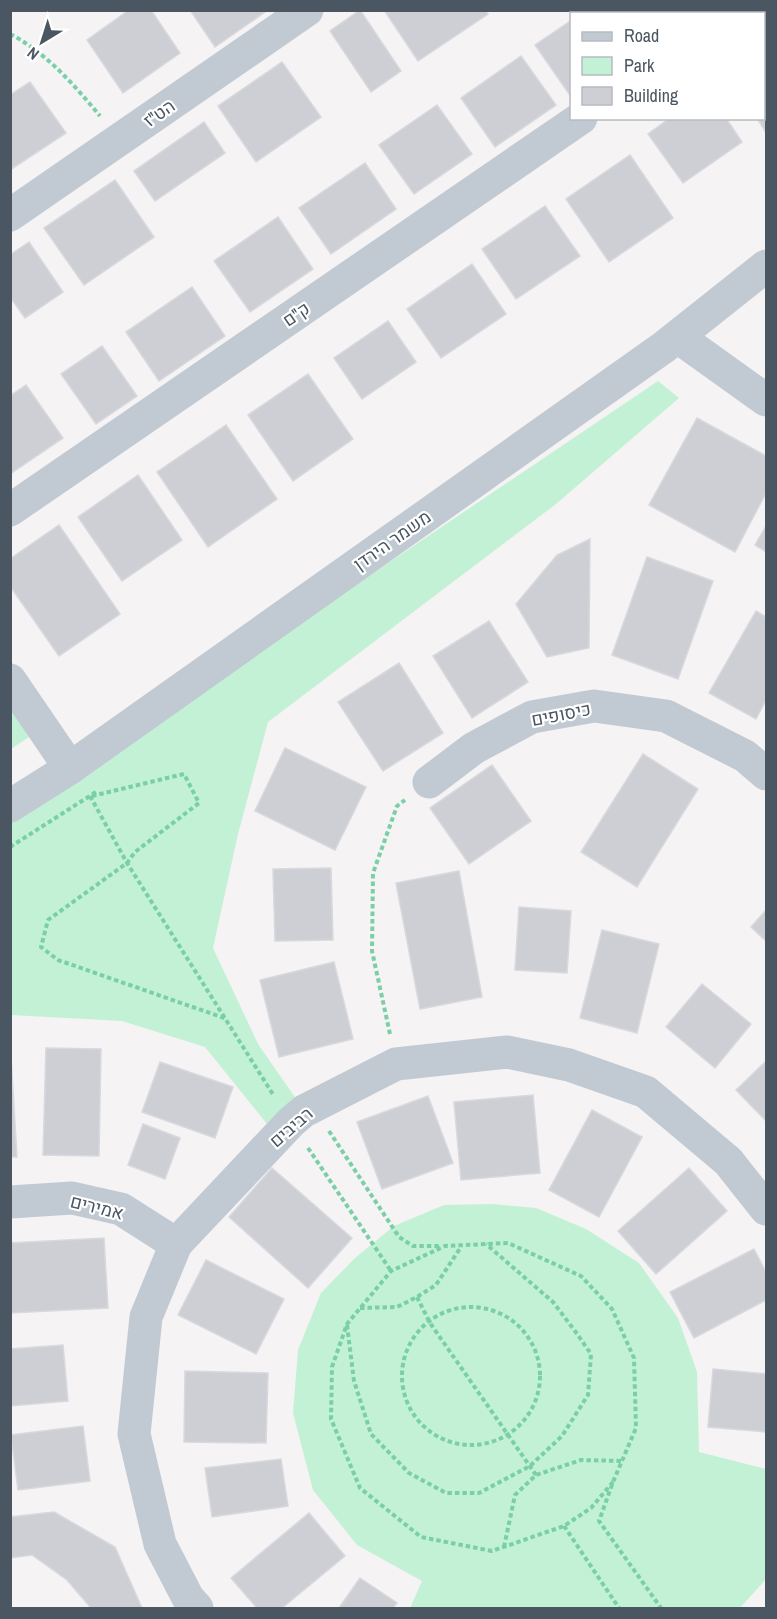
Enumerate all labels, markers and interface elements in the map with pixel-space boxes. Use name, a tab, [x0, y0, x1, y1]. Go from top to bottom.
north arrow	[12, 12, 72, 72]
legend	[570, 12, 765, 120]
text: Road	[624, 23, 659, 48]
text: N	[22, 42, 43, 65]
text: Park	[624, 53, 655, 78]
text: Building	[624, 83, 679, 108]
street label: הט"ז	[138, 93, 180, 133]
street label: ק"ם	[277, 296, 315, 332]
street label: משמר הירדן	[348, 504, 436, 576]
street label: כיסופים	[529, 696, 593, 732]
street label: רביבים	[264, 1101, 318, 1153]
street label: אמירים	[68, 1188, 126, 1226]

